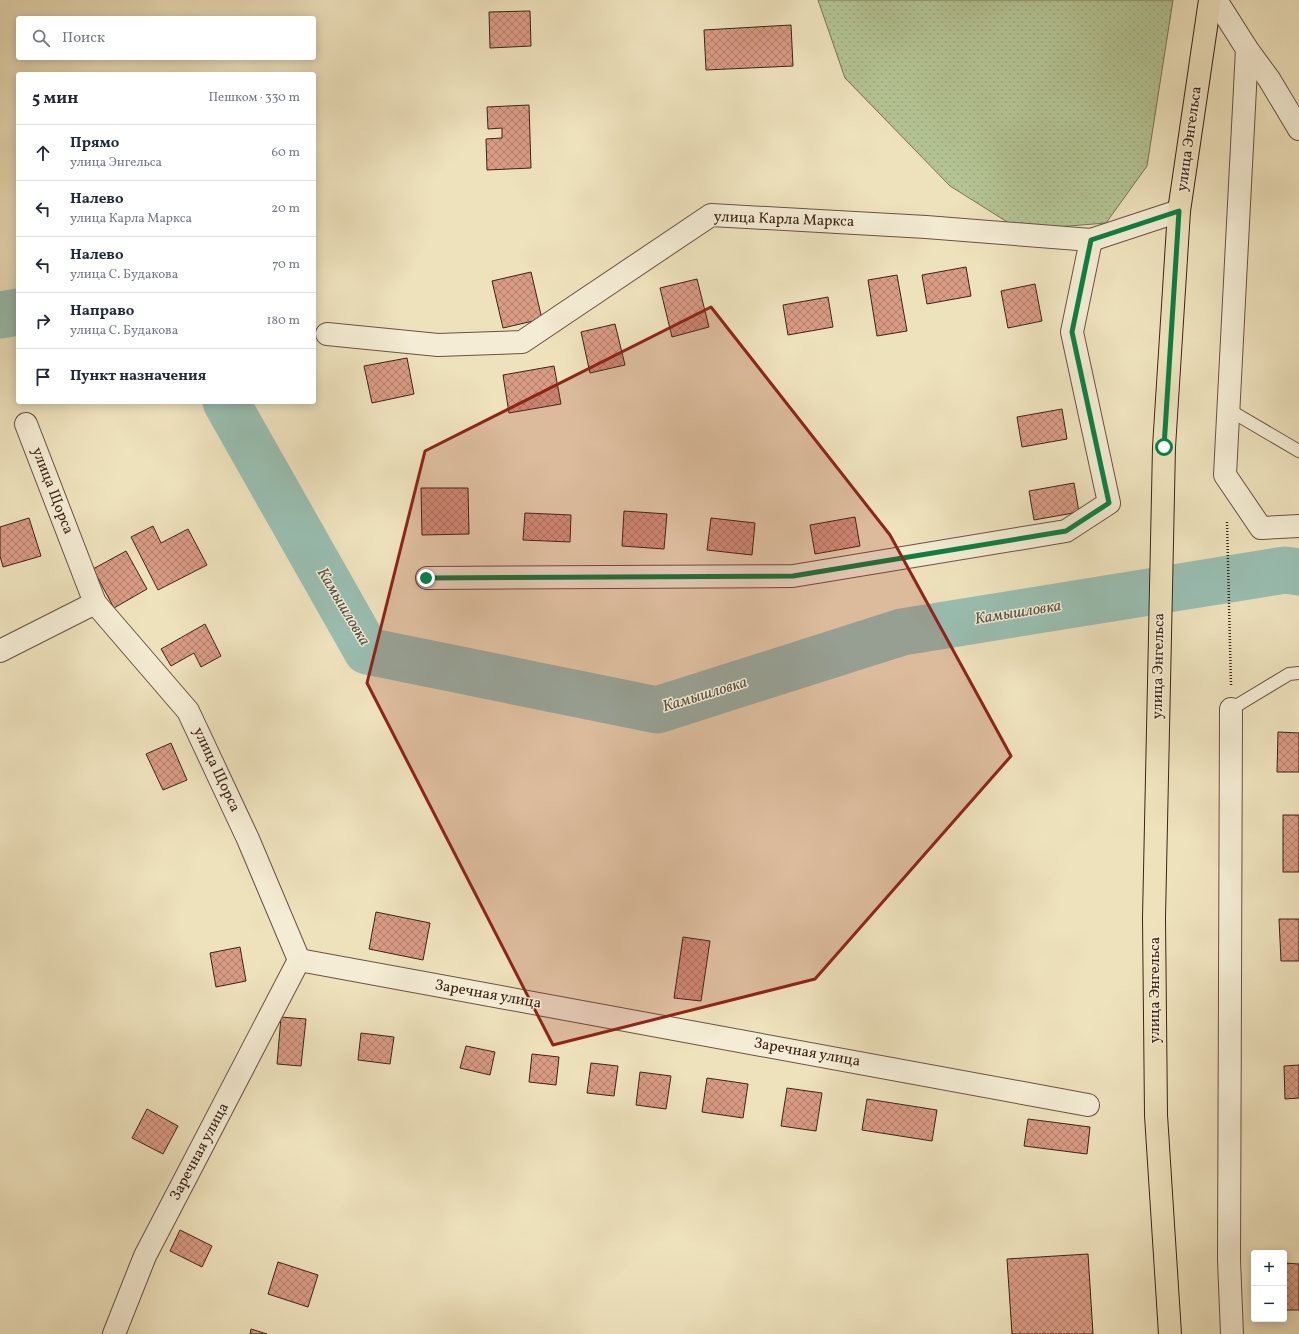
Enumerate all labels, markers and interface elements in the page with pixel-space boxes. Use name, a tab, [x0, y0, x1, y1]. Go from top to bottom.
search box	[16, 16, 316, 60]
icon: search	[30, 27, 52, 49]
text: Поиск	[62, 28, 105, 49]
street label: улица Энгельса	[1172, 85, 1208, 193]
text: 5 мин	[32, 87, 78, 110]
text: Пешком · 330 m	[208, 89, 300, 107]
text: Прямо	[70, 133, 119, 154]
icon: ahead	[32, 142, 54, 164]
text: 60 m	[272, 144, 300, 162]
text: улица Энгельса	[70, 154, 162, 172]
text: Налево	[70, 189, 124, 210]
icon: left	[32, 198, 54, 220]
text: 20 m	[271, 200, 300, 218]
street label: улица Карла Маркса	[713, 207, 855, 233]
text: улица Карла Маркса	[70, 210, 192, 228]
text: Налево	[70, 245, 124, 266]
icon: left	[32, 254, 54, 276]
text: 70 m	[272, 256, 300, 274]
text: улица С. Будакова	[70, 266, 178, 284]
text: Направо	[70, 301, 134, 322]
icon: right	[32, 310, 54, 332]
text: 180 m	[266, 312, 300, 330]
text: улица С. Будакова	[70, 322, 178, 340]
icon: arrive	[32, 366, 54, 388]
text: Пункт назначения	[70, 366, 206, 387]
route start	[1155, 438, 1173, 456]
street label: улица Щорса	[26, 445, 78, 537]
water label: Камышловка	[311, 564, 375, 651]
route end	[417, 569, 435, 587]
water label: Камышловка	[973, 595, 1063, 631]
street label: улица Энгельса	[1148, 613, 1170, 719]
water label: Камышловка	[660, 672, 750, 718]
street label: улица Щорса	[187, 724, 245, 816]
street label: улица Энгельса	[1145, 937, 1166, 1043]
street label: Заречная улица	[433, 975, 543, 1015]
street label: Заречная улица	[752, 1033, 862, 1073]
street label: Заречная улица	[165, 1099, 235, 1205]
map controls	[1251, 1250, 1287, 1322]
button: +	[1251, 1250, 1287, 1286]
button: −	[1251, 1286, 1287, 1322]

